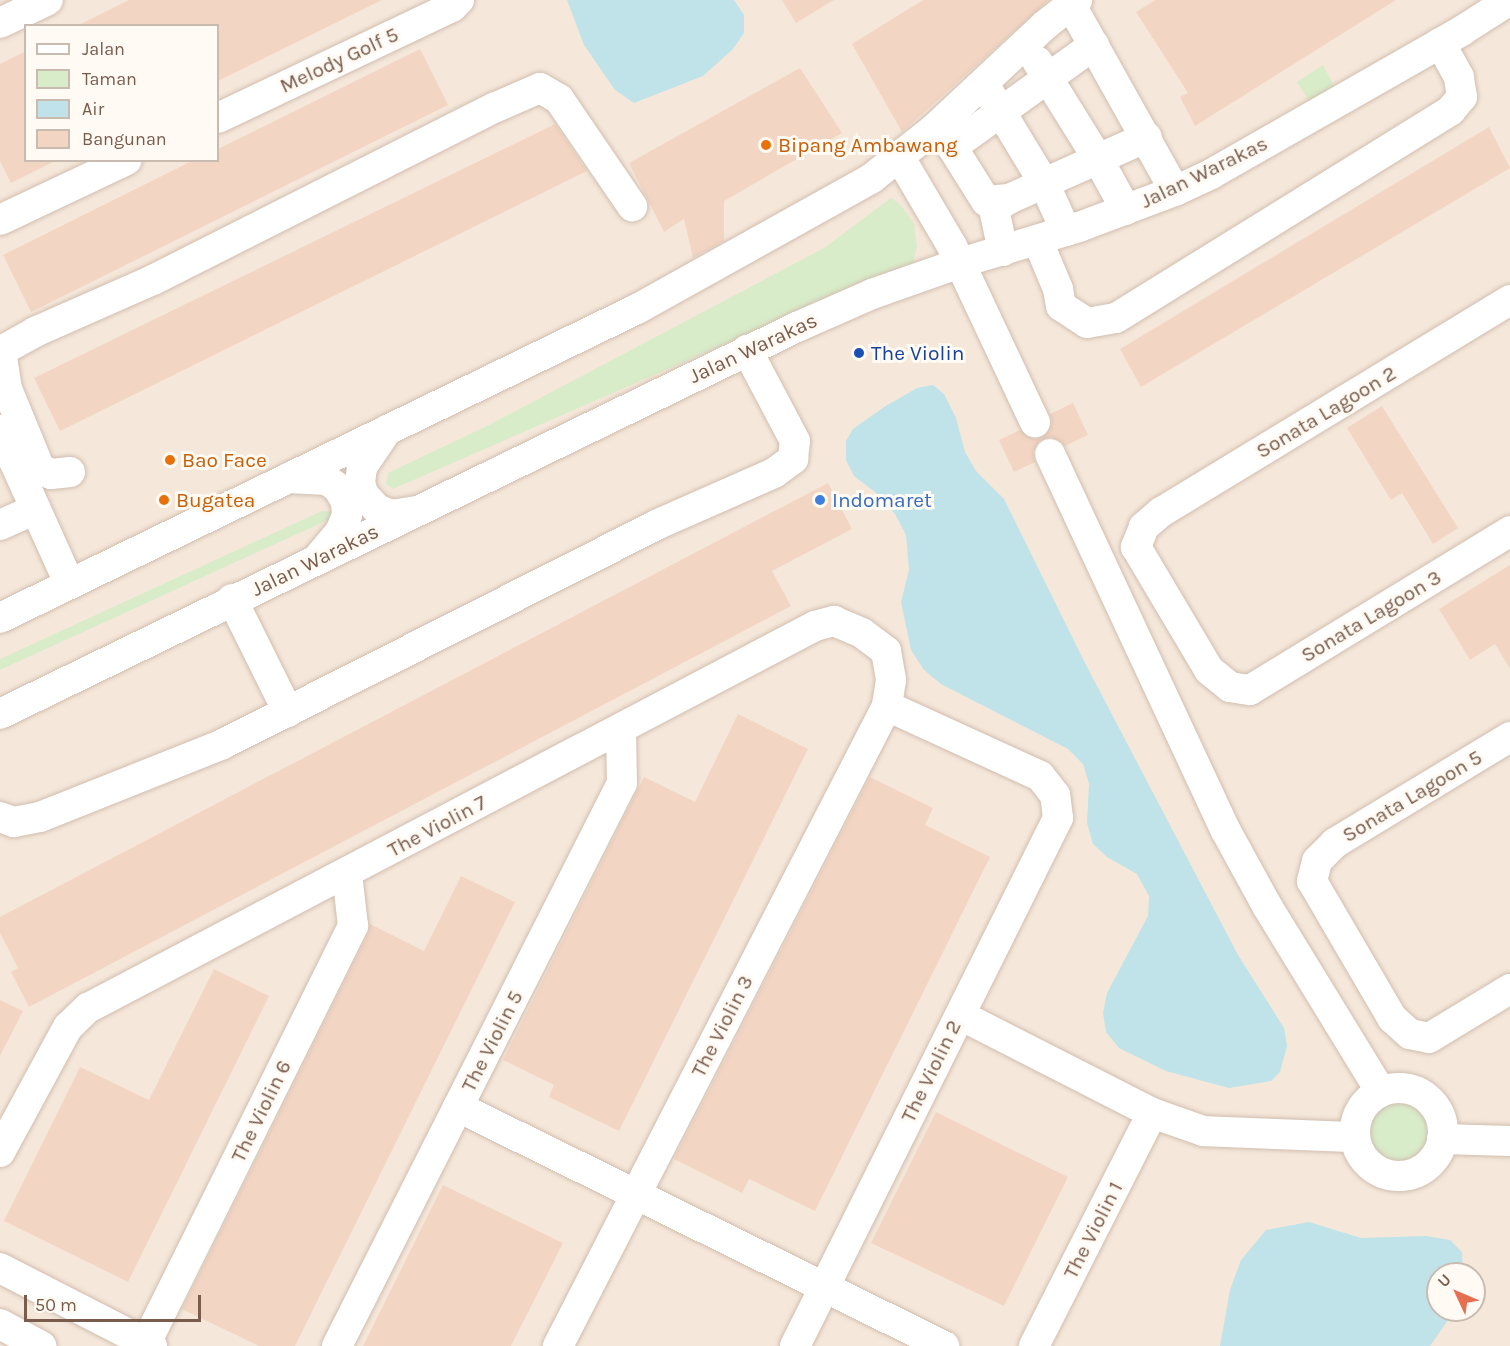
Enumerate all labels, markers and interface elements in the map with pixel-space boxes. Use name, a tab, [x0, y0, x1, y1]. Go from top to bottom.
street label: Melody Golf 5	[276, 22, 402, 98]
legend	[24, 24, 219, 162]
text: Jalan	[82, 38, 125, 60]
text: Taman	[82, 68, 137, 90]
text: Air	[82, 98, 104, 120]
text: Bangunan	[82, 128, 167, 150]
street label: Jalan Warakas	[1136, 130, 1272, 214]
place label: Bipang Ambawang	[778, 132, 958, 158]
marker: Bipang Ambawang	[759, 138, 773, 152]
street label: Jalan Warakas	[685, 307, 821, 389]
place label: The Violin	[871, 340, 964, 366]
marker: The Violin	[852, 346, 866, 360]
street label: Sonata Lagoon 2	[1251, 360, 1401, 464]
place label: Bao Face	[182, 447, 267, 473]
marker: Bao Face	[163, 453, 177, 467]
place label: Bugatea	[176, 487, 255, 513]
place label: Indomaret	[832, 487, 932, 513]
marker: Bugatea	[157, 493, 171, 507]
marker: Indomaret	[813, 493, 827, 507]
street label: Jalan Warakas	[247, 518, 383, 602]
street label: Sonata Lagoon 3	[1296, 564, 1446, 668]
street label: Sonata Lagoon 5	[1338, 744, 1486, 848]
street label: The Violin 7	[383, 789, 491, 863]
street label: The Violin 3	[686, 971, 758, 1081]
street label: The Violin 5	[456, 986, 528, 1096]
street label: The Violin 2	[895, 1016, 967, 1126]
street label: The Violin 6	[225, 1056, 297, 1166]
street label: The Violin 1	[1058, 1177, 1128, 1283]
north arrow	[1426, 1262, 1486, 1322]
text: U	[1433, 1270, 1455, 1291]
scale bar	[27, 1283, 204, 1321]
text: 50 m	[35, 1294, 77, 1316]

